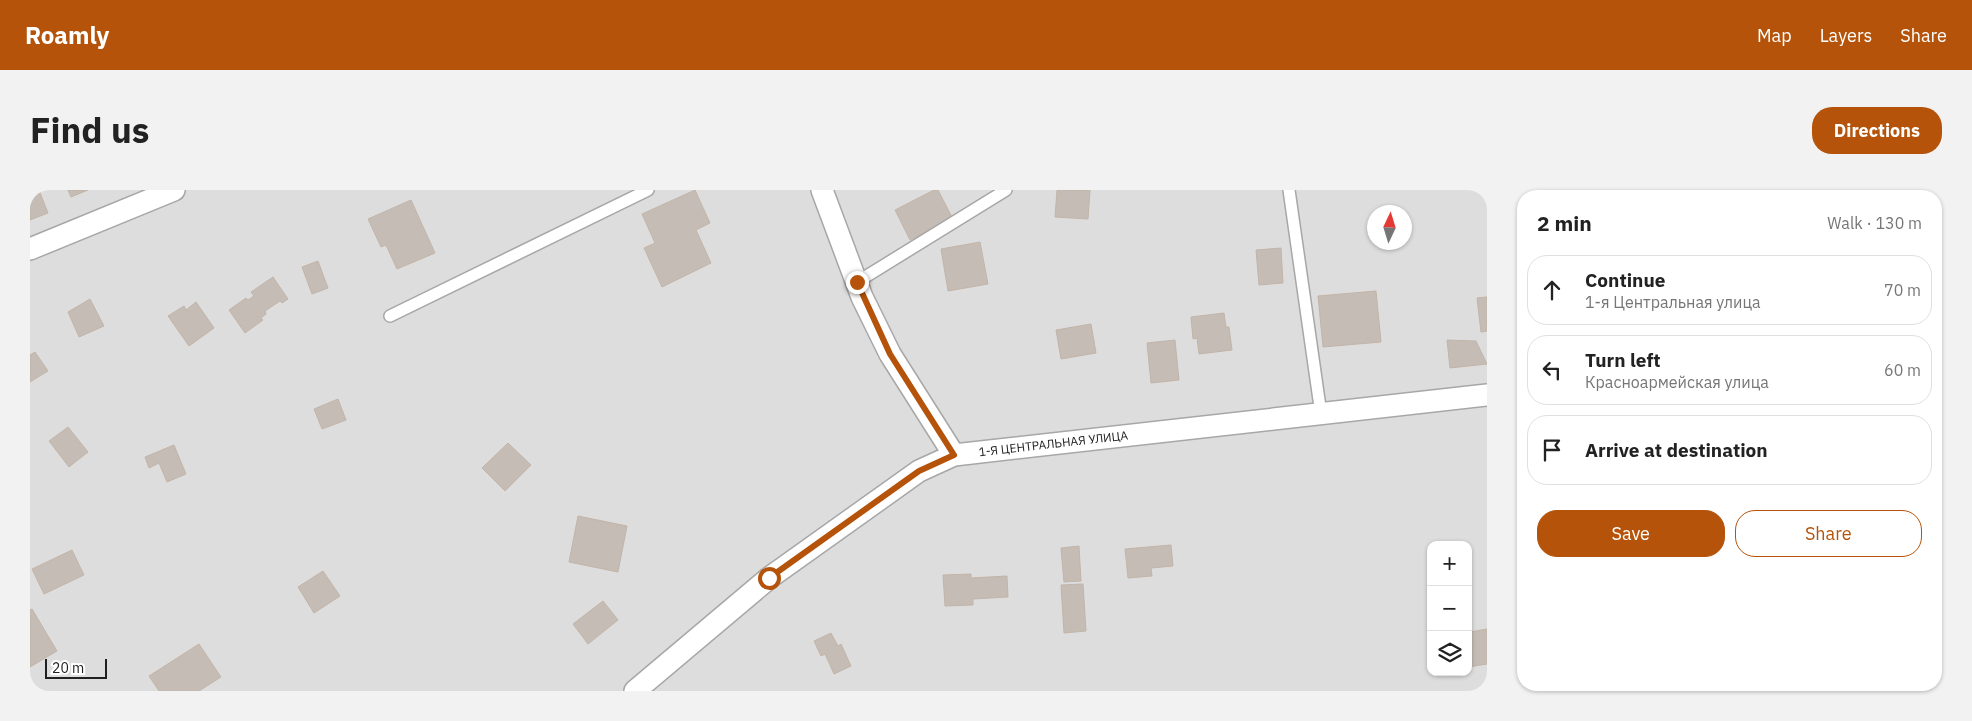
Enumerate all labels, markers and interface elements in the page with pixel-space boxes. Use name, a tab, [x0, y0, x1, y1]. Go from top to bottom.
text: Roamly	[25, 19, 109, 51]
text: Map	[1757, 24, 1792, 47]
text: Layers	[1820, 24, 1872, 47]
text: Share	[1900, 24, 1947, 47]
text: Find us	[30, 107, 149, 153]
button: Directions	[1812, 107, 1942, 154]
north arrow	[1367, 205, 1412, 250]
text: 2 min	[1537, 209, 1592, 237]
text: Walk · 130 m	[1827, 213, 1922, 233]
text: Continue	[1585, 268, 1665, 292]
route end	[846, 271, 869, 294]
icon: ahead	[1538, 276, 1566, 304]
text: 70 m	[1884, 280, 1921, 300]
text: 1-я Центральная улица	[1585, 292, 1761, 312]
text: Turn left	[1585, 348, 1661, 372]
icon: left	[1538, 356, 1566, 384]
text: 60 m	[1884, 360, 1921, 380]
text: Красноармейская улица	[1585, 372, 1769, 392]
street label: 1-Я ЦЕНТРАЛЬНАЯ УЛИЦА	[978, 427, 1129, 459]
icon: arrive	[1538, 436, 1566, 464]
text: Arrive at destination	[1585, 438, 1768, 462]
button: Save	[1537, 510, 1725, 557]
button: Share	[1735, 510, 1922, 557]
map controls	[1427, 541, 1472, 676]
button: +	[1427, 541, 1472, 586]
route start	[758, 567, 781, 590]
button: −	[1427, 586, 1472, 631]
button: layers	[1427, 631, 1472, 676]
scale bar	[45, 656, 108, 679]
text: 20 m	[52, 659, 84, 677]

